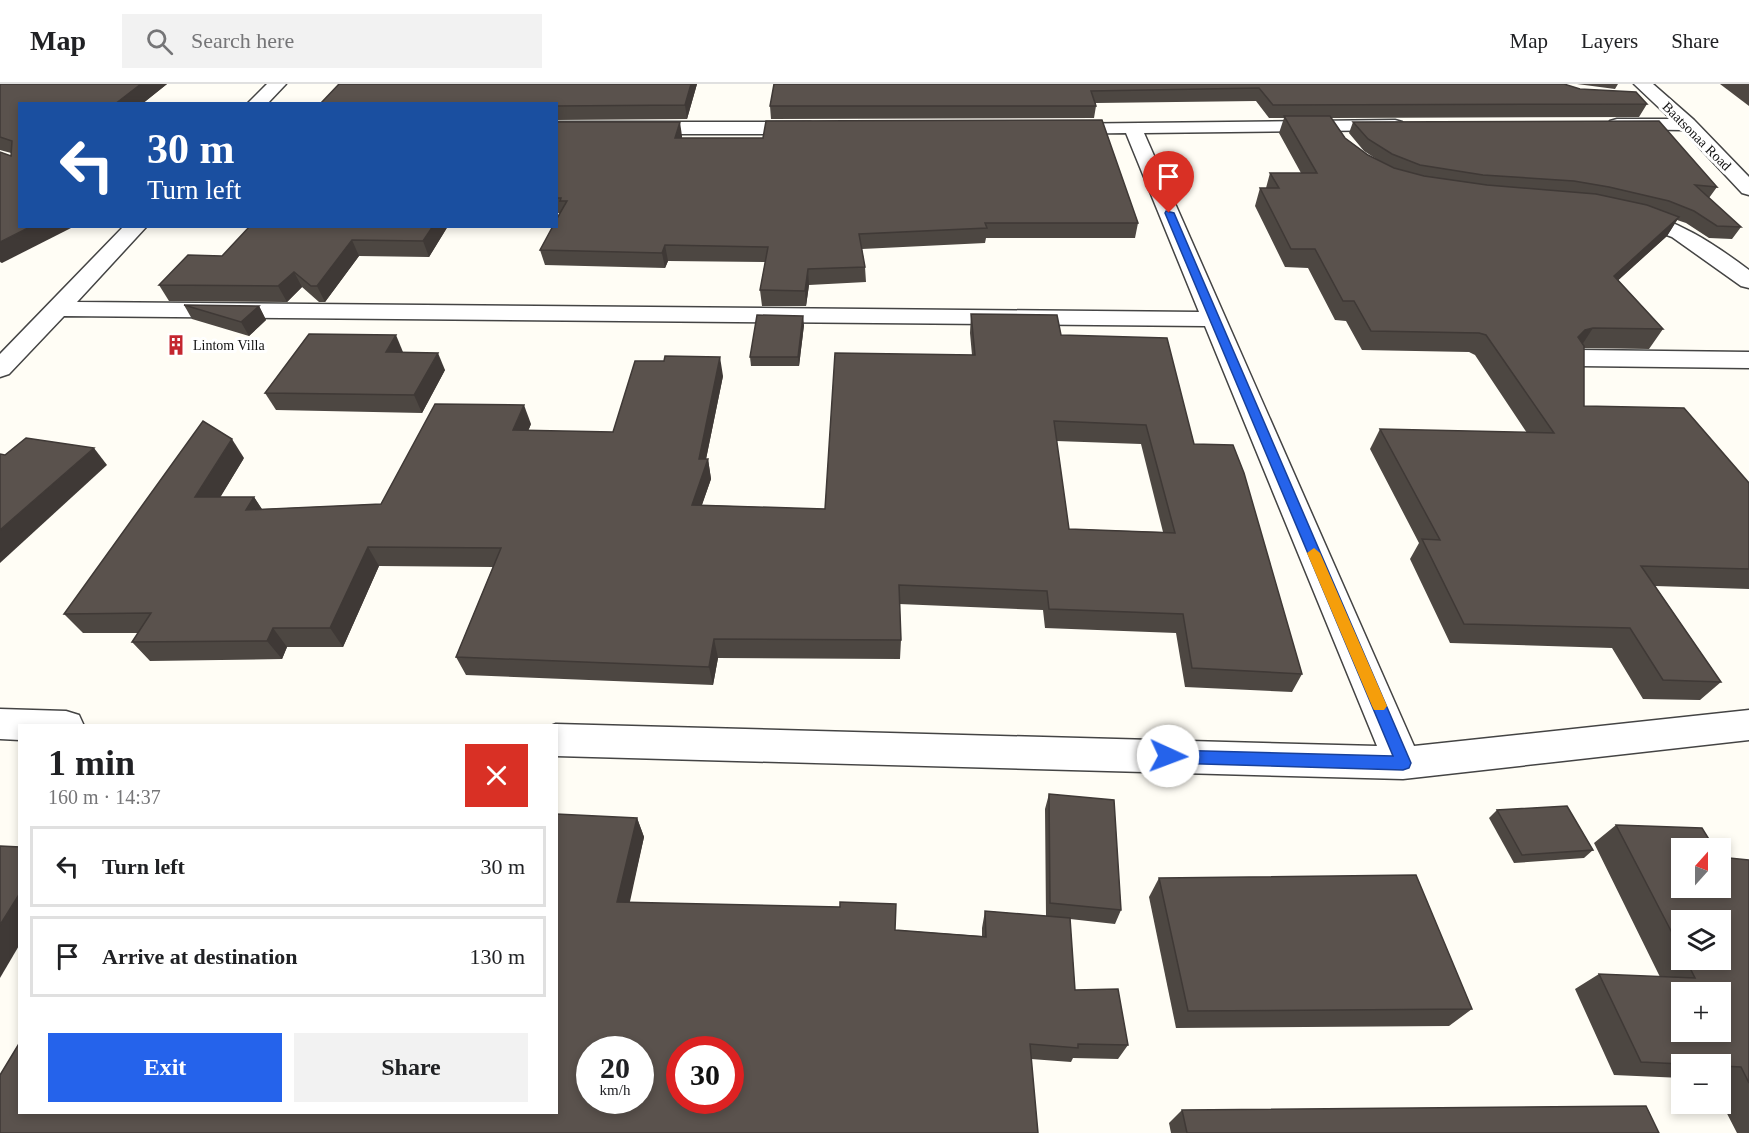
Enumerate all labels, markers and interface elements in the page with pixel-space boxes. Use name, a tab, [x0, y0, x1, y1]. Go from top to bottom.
search box	[122, 14, 542, 68]
text: Map	[30, 25, 86, 56]
icon: search	[143, 25, 176, 58]
text: Search here	[191, 28, 294, 53]
text: Map	[1510, 29, 1548, 53]
text: Layers	[1581, 29, 1638, 53]
text: Share	[1671, 29, 1719, 53]
street label: Baatsonaa Road	[1659, 99, 1734, 174]
icon: left	[48, 126, 126, 204]
text: 30 m	[147, 126, 235, 172]
pin	[1143, 151, 1194, 213]
icon: arrive	[1152, 160, 1185, 193]
text: Turn left	[147, 175, 241, 205]
building icon: Lintom Villa	[164, 333, 188, 357]
place label: Lintom Villa	[193, 338, 265, 353]
position arrow	[1136, 724, 1200, 788]
text: 1 min	[48, 743, 135, 783]
button: close	[465, 744, 528, 807]
text: 160 m · 14:37	[48, 786, 161, 808]
north arrow	[1671, 838, 1731, 898]
map controls	[1671, 838, 1731, 1114]
icon: left	[51, 850, 84, 883]
text: Turn left	[102, 854, 185, 879]
text: 30 m	[480, 854, 525, 879]
button: layers	[1671, 910, 1731, 970]
icon: arrive	[51, 940, 84, 973]
text: Arrive at destination	[102, 944, 298, 969]
text: 130 m	[469, 944, 525, 969]
button: +	[1671, 982, 1731, 1042]
button: Exit	[48, 1033, 282, 1102]
button: Share	[294, 1033, 528, 1102]
speed limit sign: 30	[666, 1036, 744, 1114]
text: 20	[600, 1051, 630, 1084]
button: −	[1671, 1054, 1731, 1114]
text: km/h	[600, 1082, 630, 1098]

